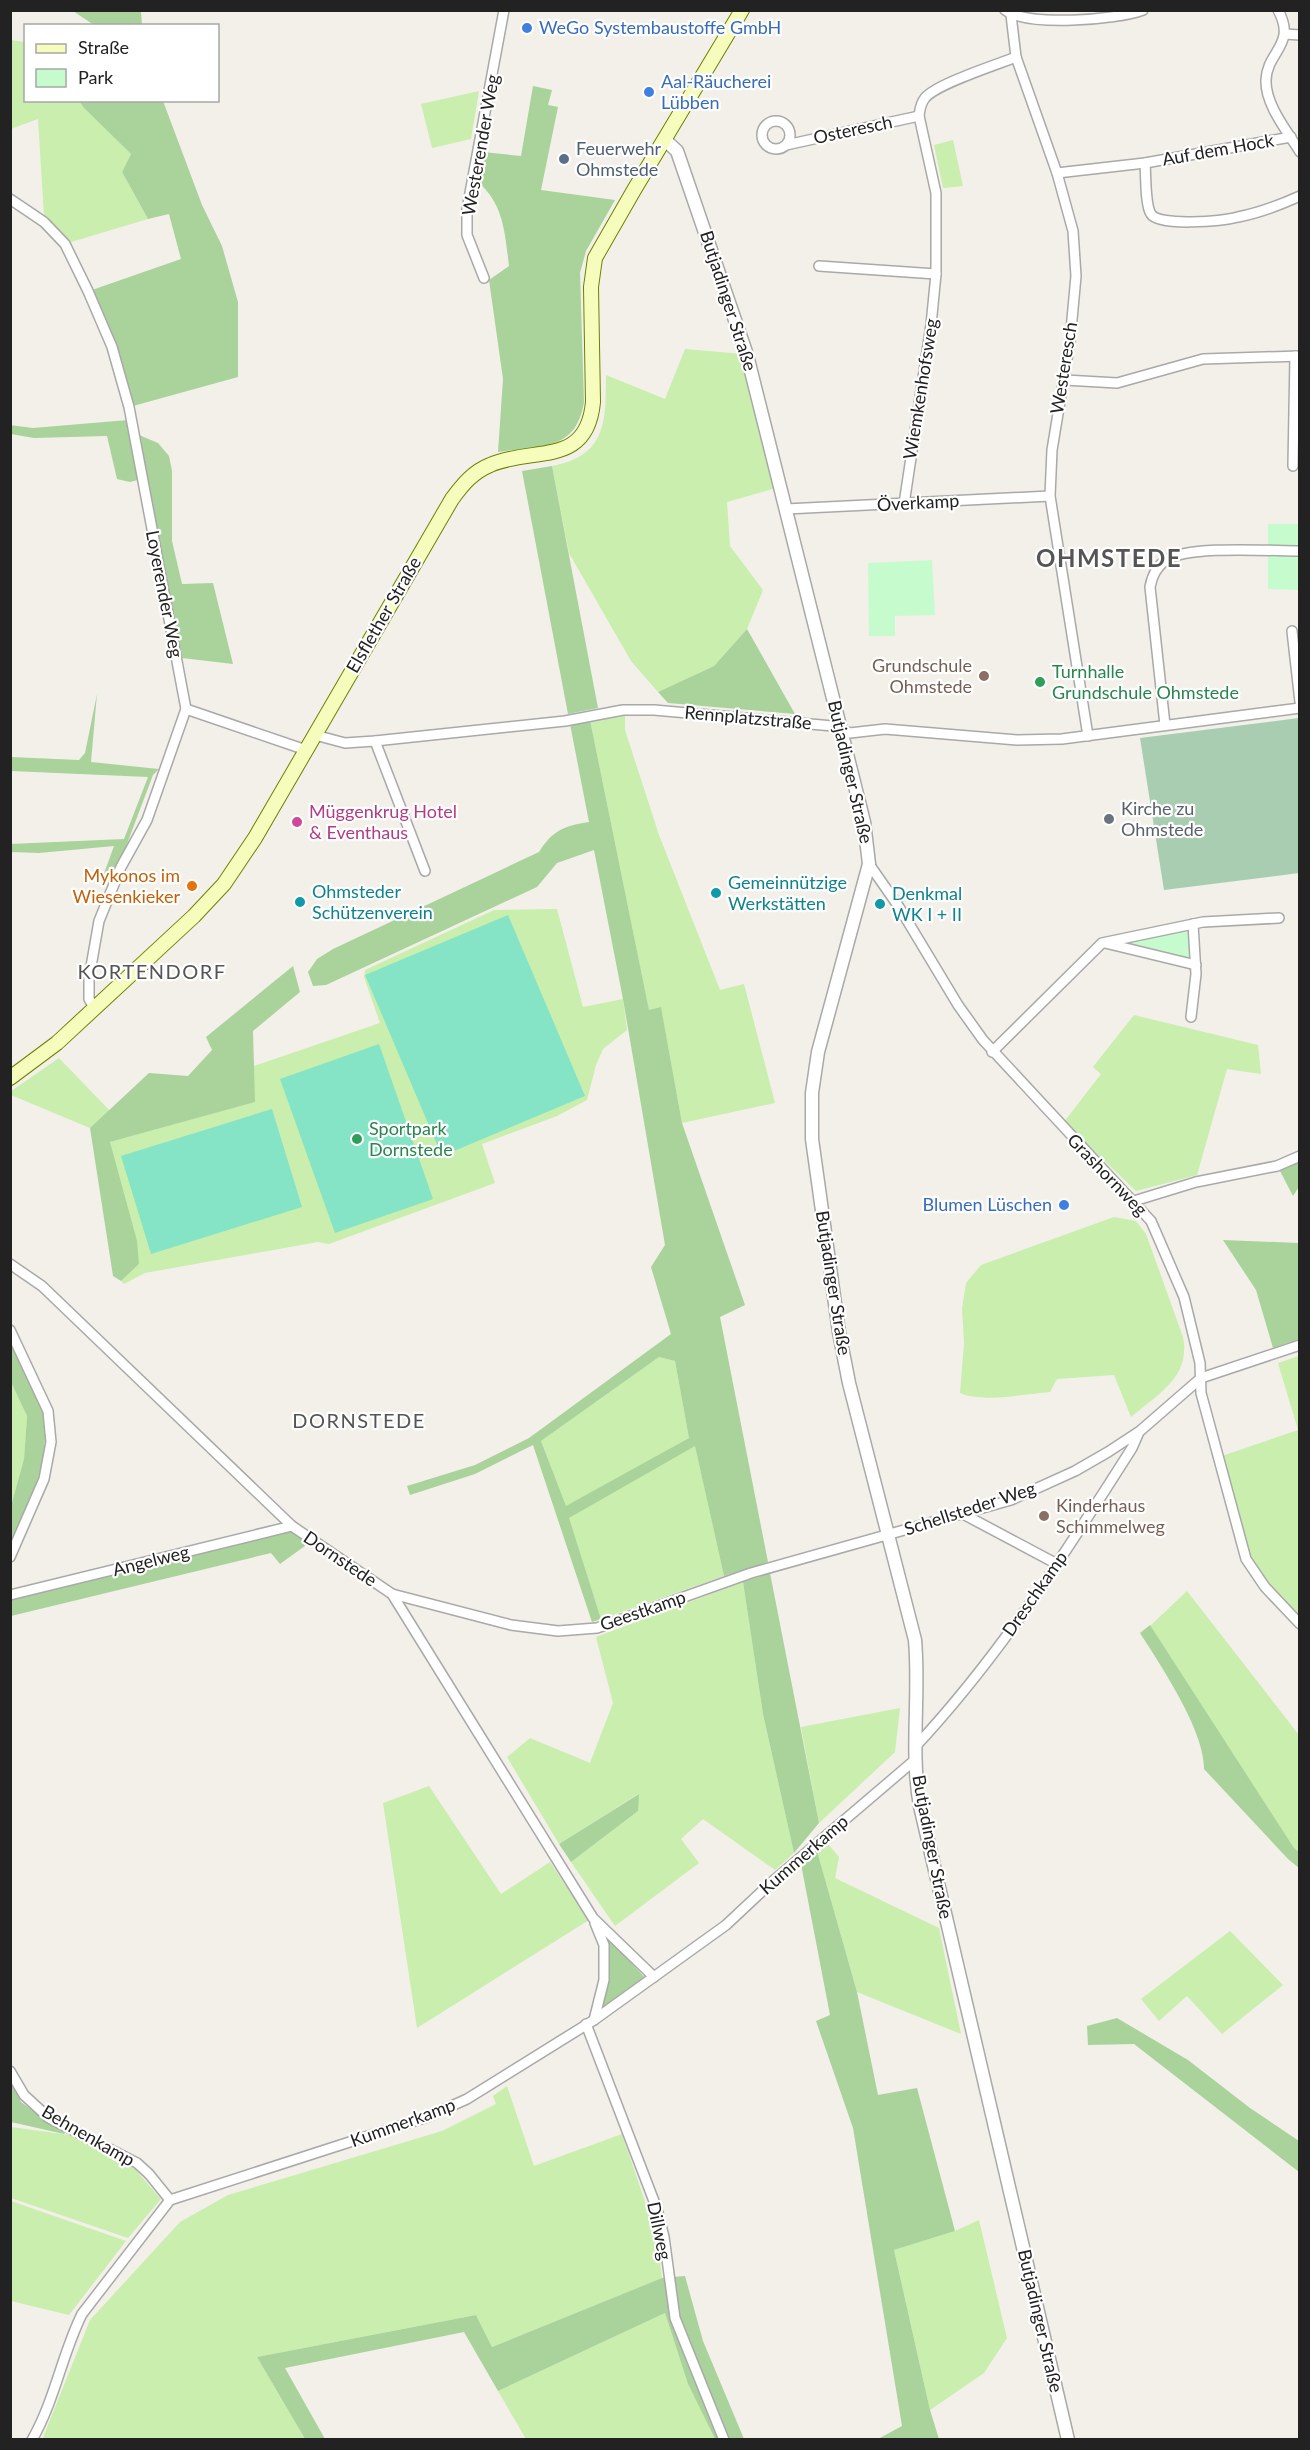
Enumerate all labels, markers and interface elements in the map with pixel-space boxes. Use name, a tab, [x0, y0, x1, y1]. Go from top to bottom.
place label: WeGo Systembaustoffe GmbH	[539, 16, 781, 38]
marker: WeGo Systembaustoffe GmbH	[520, 21, 534, 35]
legend	[24, 24, 219, 102]
text: Straße	[78, 36, 129, 58]
text: Park	[78, 66, 114, 88]
place label: Aal-Räucherei Lübben	[661, 70, 771, 113]
street label: Westerender Weg	[457, 72, 503, 217]
marker: Aal-Räucherei Lübben	[642, 85, 656, 99]
street label: Osteresch	[811, 110, 894, 148]
street label: Auf dem Hock	[1160, 128, 1276, 170]
place label: Feuerwehr Ohmstede	[576, 137, 662, 180]
marker: Feuerwehr Ohmstede	[557, 152, 571, 166]
street label: Butjadinger Straße	[696, 228, 762, 374]
street label: Wiemkenhofsweg	[898, 317, 942, 461]
street label: Westeresch	[1045, 320, 1081, 415]
street label: Överkamp	[876, 489, 960, 515]
street label: Loyerender Weg	[142, 528, 188, 659]
district label: OHMSTEDE	[1036, 543, 1182, 572]
street label: Elsflether Straße	[341, 553, 425, 676]
place label: Grundschule Ohmstede	[872, 654, 972, 697]
place label: Turnhalle Grundschule Ohmstede	[1052, 660, 1239, 703]
marker: Grundschule Ohmstede	[977, 669, 991, 683]
marker: Turnhalle Grundschule Ohmstede	[1033, 675, 1047, 689]
street label: Butjadinger Straße	[824, 698, 878, 846]
street label: Rennplatzstraße	[684, 700, 813, 734]
place label: Kirche zu Ohmstede	[1121, 797, 1203, 840]
place label: Müggenkrug Hotel & Eventhaus	[309, 800, 457, 843]
marker: Kirche zu Ohmstede	[1102, 812, 1116, 826]
marker: Müggenkrug Hotel & Eventhaus	[290, 815, 304, 829]
place label: Mykonos im Wiesenkieker	[73, 864, 180, 907]
place label: Gemeinnützige Werkstätten	[728, 871, 847, 914]
marker: Mykonos im Wiesenkieker	[185, 879, 199, 893]
place label: Ohmsteder Schützenverein	[312, 880, 433, 923]
place label: Denkmal WK I + II	[892, 882, 962, 925]
marker: Gemeinnützige Werkstätten	[709, 886, 723, 900]
marker: Ohmsteder Schützenverein	[293, 895, 307, 909]
marker: Denkmal WK I + II	[873, 897, 887, 911]
district label: KORTENDORF	[77, 959, 227, 983]
place label: Sportpark Dornstede	[369, 1117, 453, 1160]
street label: Grashornweg	[1063, 1129, 1152, 1220]
marker: Sportpark Dornstede	[350, 1132, 364, 1146]
place label: Blumen Lüschen	[923, 1193, 1052, 1215]
marker: Blumen Lüschen	[1057, 1198, 1071, 1212]
street label: Butjadinger Straße	[812, 1209, 856, 1357]
district label: DORNSTEDE	[292, 1408, 426, 1432]
street label: Schellsteder Weg	[901, 1476, 1038, 1540]
place label: Kinderhaus Schimmelweg	[1056, 1494, 1165, 1537]
marker: Kinderhaus Schimmelweg	[1037, 1509, 1051, 1523]
street label: Dornstede	[300, 1526, 381, 1591]
street label: Angelweg	[110, 1540, 191, 1580]
street label: Dreschkamp	[997, 1547, 1071, 1640]
street label: Geestkamp	[597, 1585, 688, 1635]
street label: Butjadinger Straße	[908, 1773, 958, 1921]
street label: Kummerkamp	[755, 1810, 852, 1899]
street label: Kummerkamp	[347, 2093, 458, 2151]
street label: Behnenkamp	[38, 2100, 139, 2171]
street label: Dillweg	[643, 2200, 677, 2262]
street label: Butjadinger Straße	[1014, 2247, 1068, 2395]

